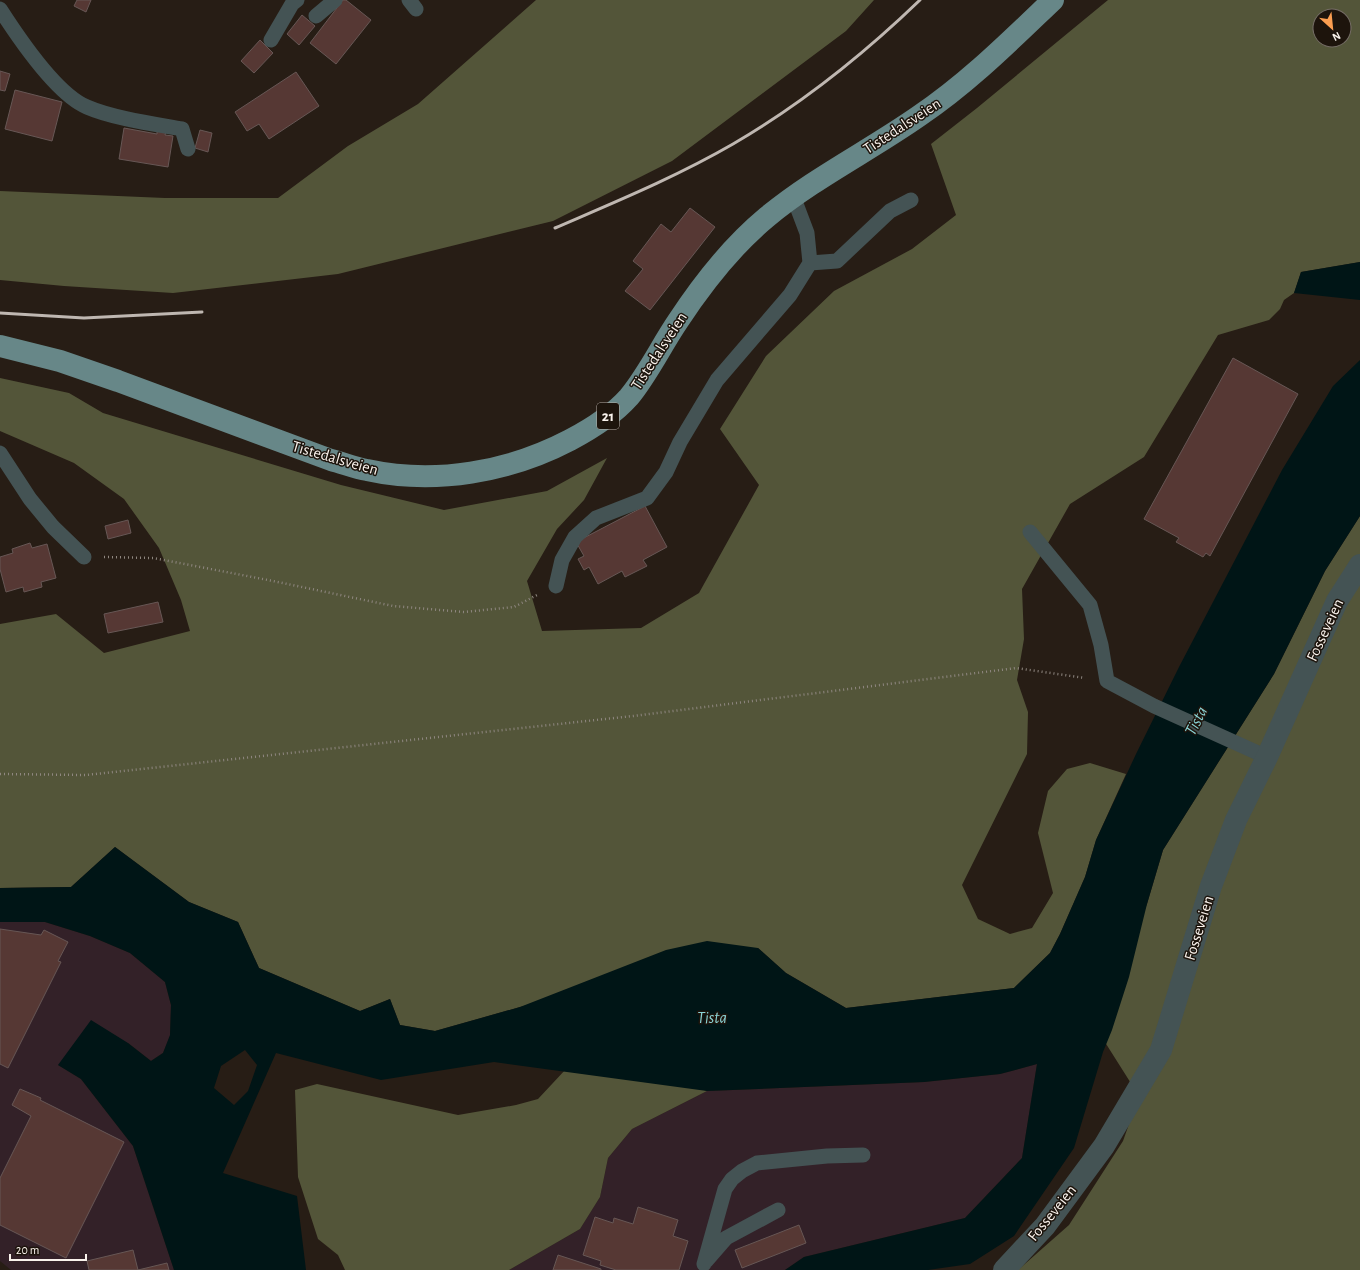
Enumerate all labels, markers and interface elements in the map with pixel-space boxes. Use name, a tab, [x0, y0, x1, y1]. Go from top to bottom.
north arrow	[1312, 8, 1352, 48]
text: N	[1330, 30, 1342, 43]
street label: Tistedalsveien	[860, 95, 944, 157]
street label: Tistedalsveien	[628, 309, 690, 393]
road number: 21	[597, 403, 619, 429]
street label: Tistedalsveien	[290, 438, 380, 478]
street label: Fosseveien	[1304, 596, 1346, 664]
water label: Tista	[1182, 704, 1210, 738]
street label: Fosseveien	[1182, 894, 1216, 962]
water label: Tista	[697, 1009, 727, 1026]
street label: Fosseveien	[1025, 1182, 1079, 1244]
scale bar	[10, 1236, 86, 1262]
text: 20 m	[16, 1244, 39, 1256]

